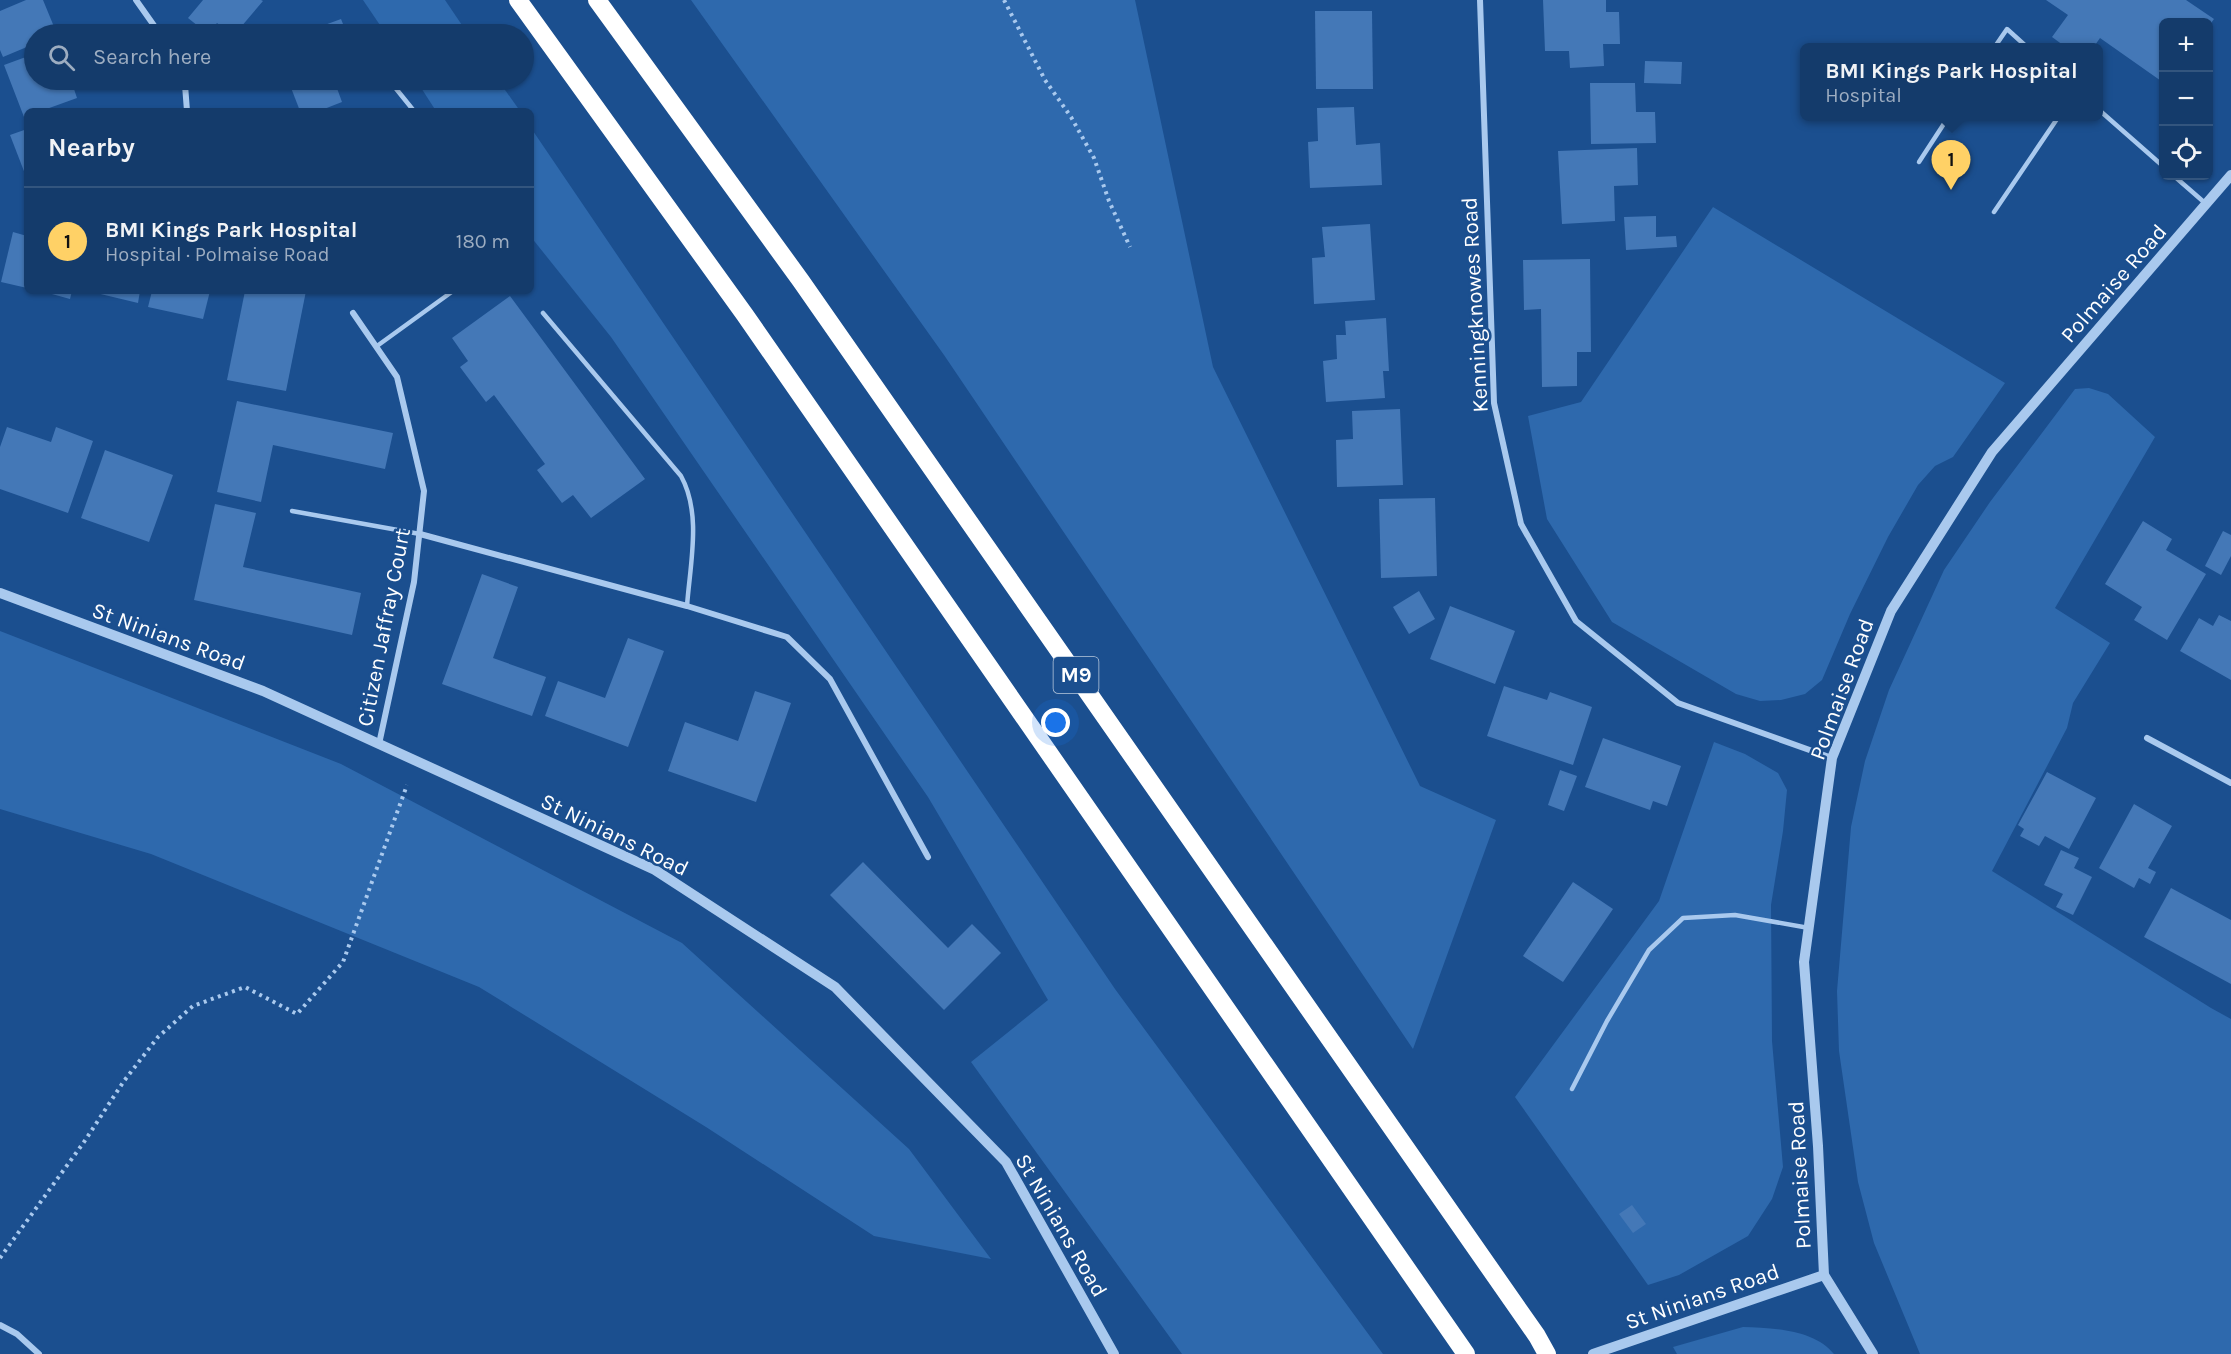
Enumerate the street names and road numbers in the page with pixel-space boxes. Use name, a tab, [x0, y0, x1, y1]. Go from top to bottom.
street label: Kenningknowes Road	[1456, 196, 1494, 413]
street label: Polmaise Road	[2055, 219, 2172, 348]
street label: Citizen Jaffray Court	[352, 526, 416, 729]
street label: St Ninians Road	[89, 597, 249, 677]
street label: Polmaise Road	[1804, 615, 1880, 763]
road number: M9	[1054, 657, 1098, 693]
street label: St Ninians Road	[536, 788, 693, 882]
street label: Polmaise Road	[1783, 1100, 1817, 1250]
street label: St Ninians Road	[1010, 1149, 1113, 1302]
street label: St Ninians Road	[1622, 1258, 1783, 1335]

